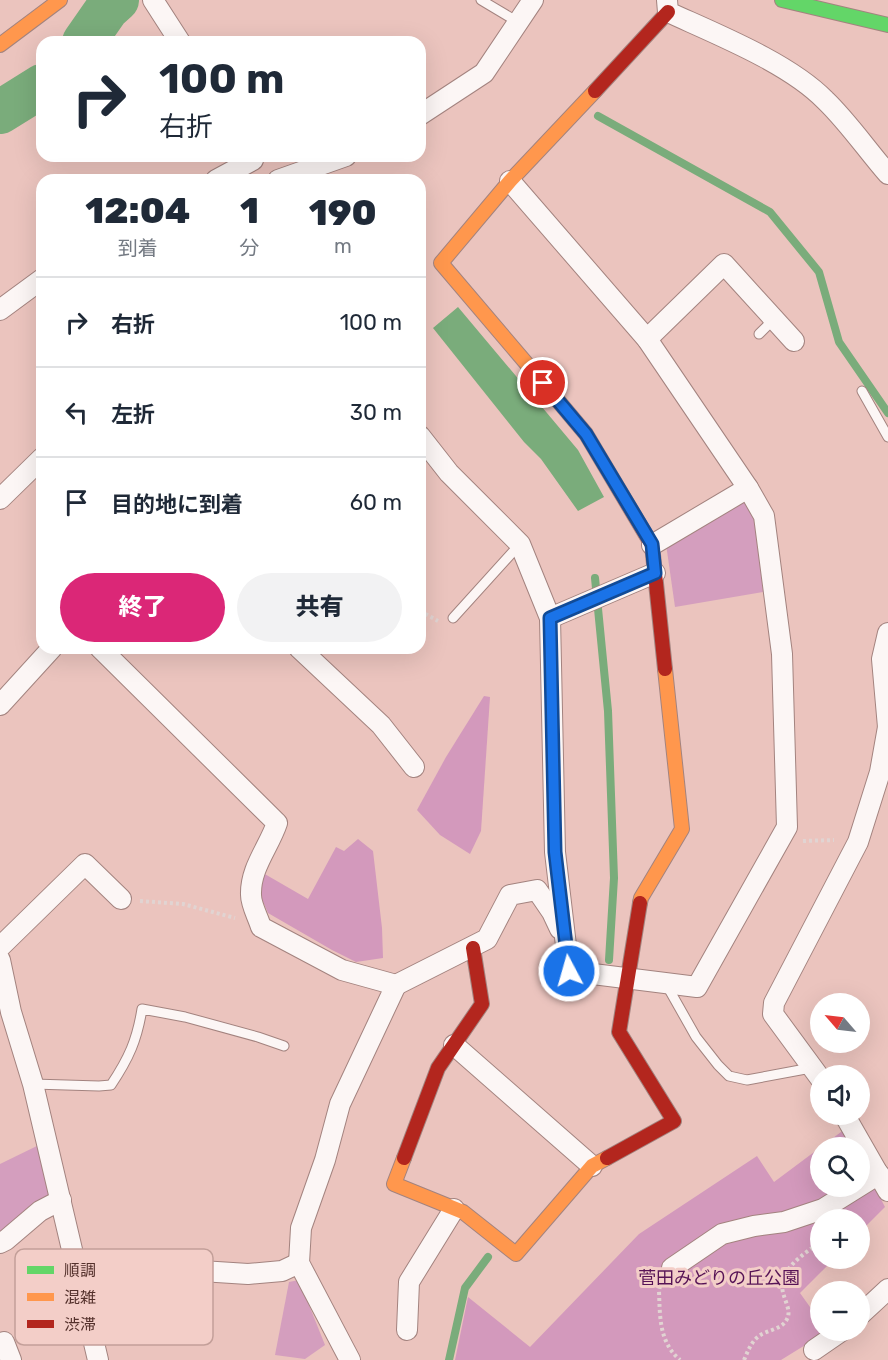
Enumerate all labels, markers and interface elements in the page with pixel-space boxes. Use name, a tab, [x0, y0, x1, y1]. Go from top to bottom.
text: 100 m	[159, 54, 284, 104]
icon: right	[60, 60, 138, 138]
text: 右折	[159, 111, 213, 143]
text: 12:04	[85, 189, 190, 232]
text: 1	[240, 189, 259, 232]
text: 190	[309, 191, 377, 234]
text: m	[334, 234, 352, 258]
text: 到着	[118, 236, 158, 260]
text: 分	[240, 236, 260, 260]
icon: right	[60, 306, 93, 339]
text: 100 m	[340, 309, 402, 336]
text: 右折	[111, 311, 155, 338]
pin	[517, 357, 568, 408]
icon: arrive	[526, 366, 559, 399]
icon: left	[60, 396, 93, 429]
text: 30 m	[350, 399, 402, 426]
text: 左折	[111, 401, 155, 428]
icon: arrive	[60, 486, 93, 519]
text: 60 m	[350, 489, 402, 516]
text: 目的地に到着	[111, 491, 243, 518]
button: 終了	[60, 573, 225, 642]
button: 共有	[237, 573, 402, 642]
position arrow	[537, 939, 601, 1003]
north arrow	[810, 993, 870, 1053]
map controls	[810, 993, 870, 1341]
button: sound	[810, 1065, 870, 1125]
button: search	[810, 1137, 870, 1197]
button: +	[810, 1209, 870, 1269]
legend	[15, 1249, 213, 1345]
text: 順調	[64, 1261, 96, 1280]
park label: 菅田みどりの丘公園	[638, 1267, 800, 1289]
button: −	[810, 1281, 870, 1341]
text: 混雑	[64, 1288, 96, 1307]
text: 渋滞	[64, 1315, 96, 1334]

